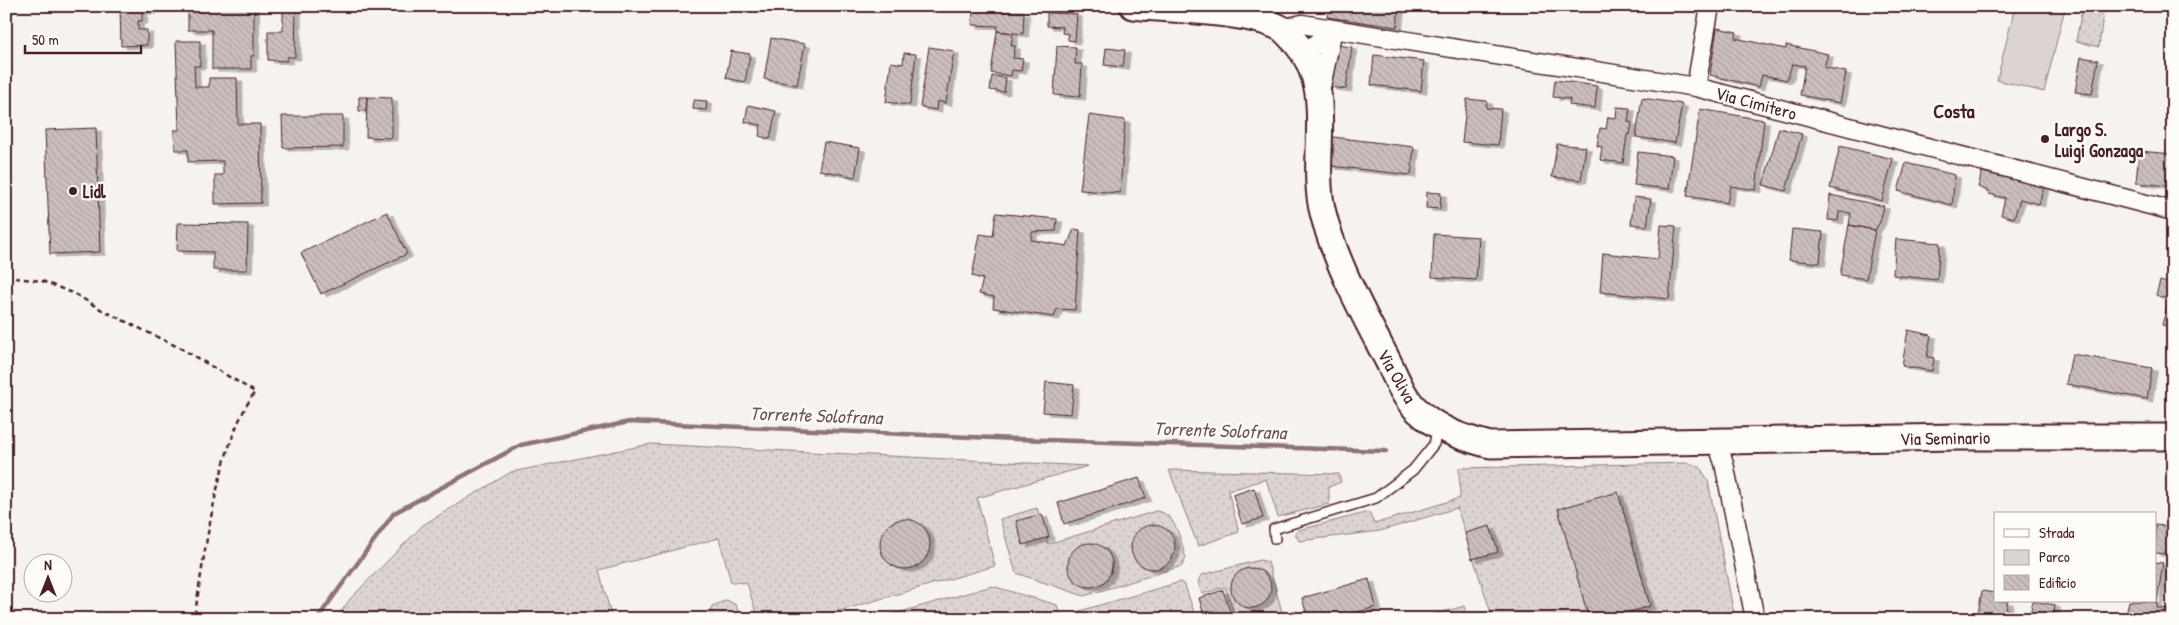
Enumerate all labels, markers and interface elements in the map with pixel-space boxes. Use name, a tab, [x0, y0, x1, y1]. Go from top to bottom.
scale bar	[25, 22, 141, 54]
text: 50 m	[32, 29, 59, 50]
street label: Via Cimitero	[1713, 80, 1799, 126]
district label: Costa	[1933, 97, 1975, 124]
place label: Largo S. Luigi Gonzaga	[2055, 117, 2144, 164]
marker: Largo S. Luigi Gonzaga	[2039, 133, 2051, 145]
place label: Lidl	[83, 179, 107, 204]
marker: Lidl	[67, 185, 79, 197]
street label: Via Oliva	[1372, 344, 1422, 408]
water label: Torrente Solofrana	[749, 400, 885, 430]
water label: Torrente Solofrana	[1153, 415, 1289, 445]
street label: Via Seminario	[1900, 425, 1990, 451]
legend	[1994, 512, 2156, 602]
text: Strada	[2039, 522, 2075, 543]
text: Parco	[2039, 546, 2070, 567]
north arrow	[22, 552, 72, 602]
text: N	[44, 555, 52, 574]
text: Edificio	[2039, 572, 2076, 593]

